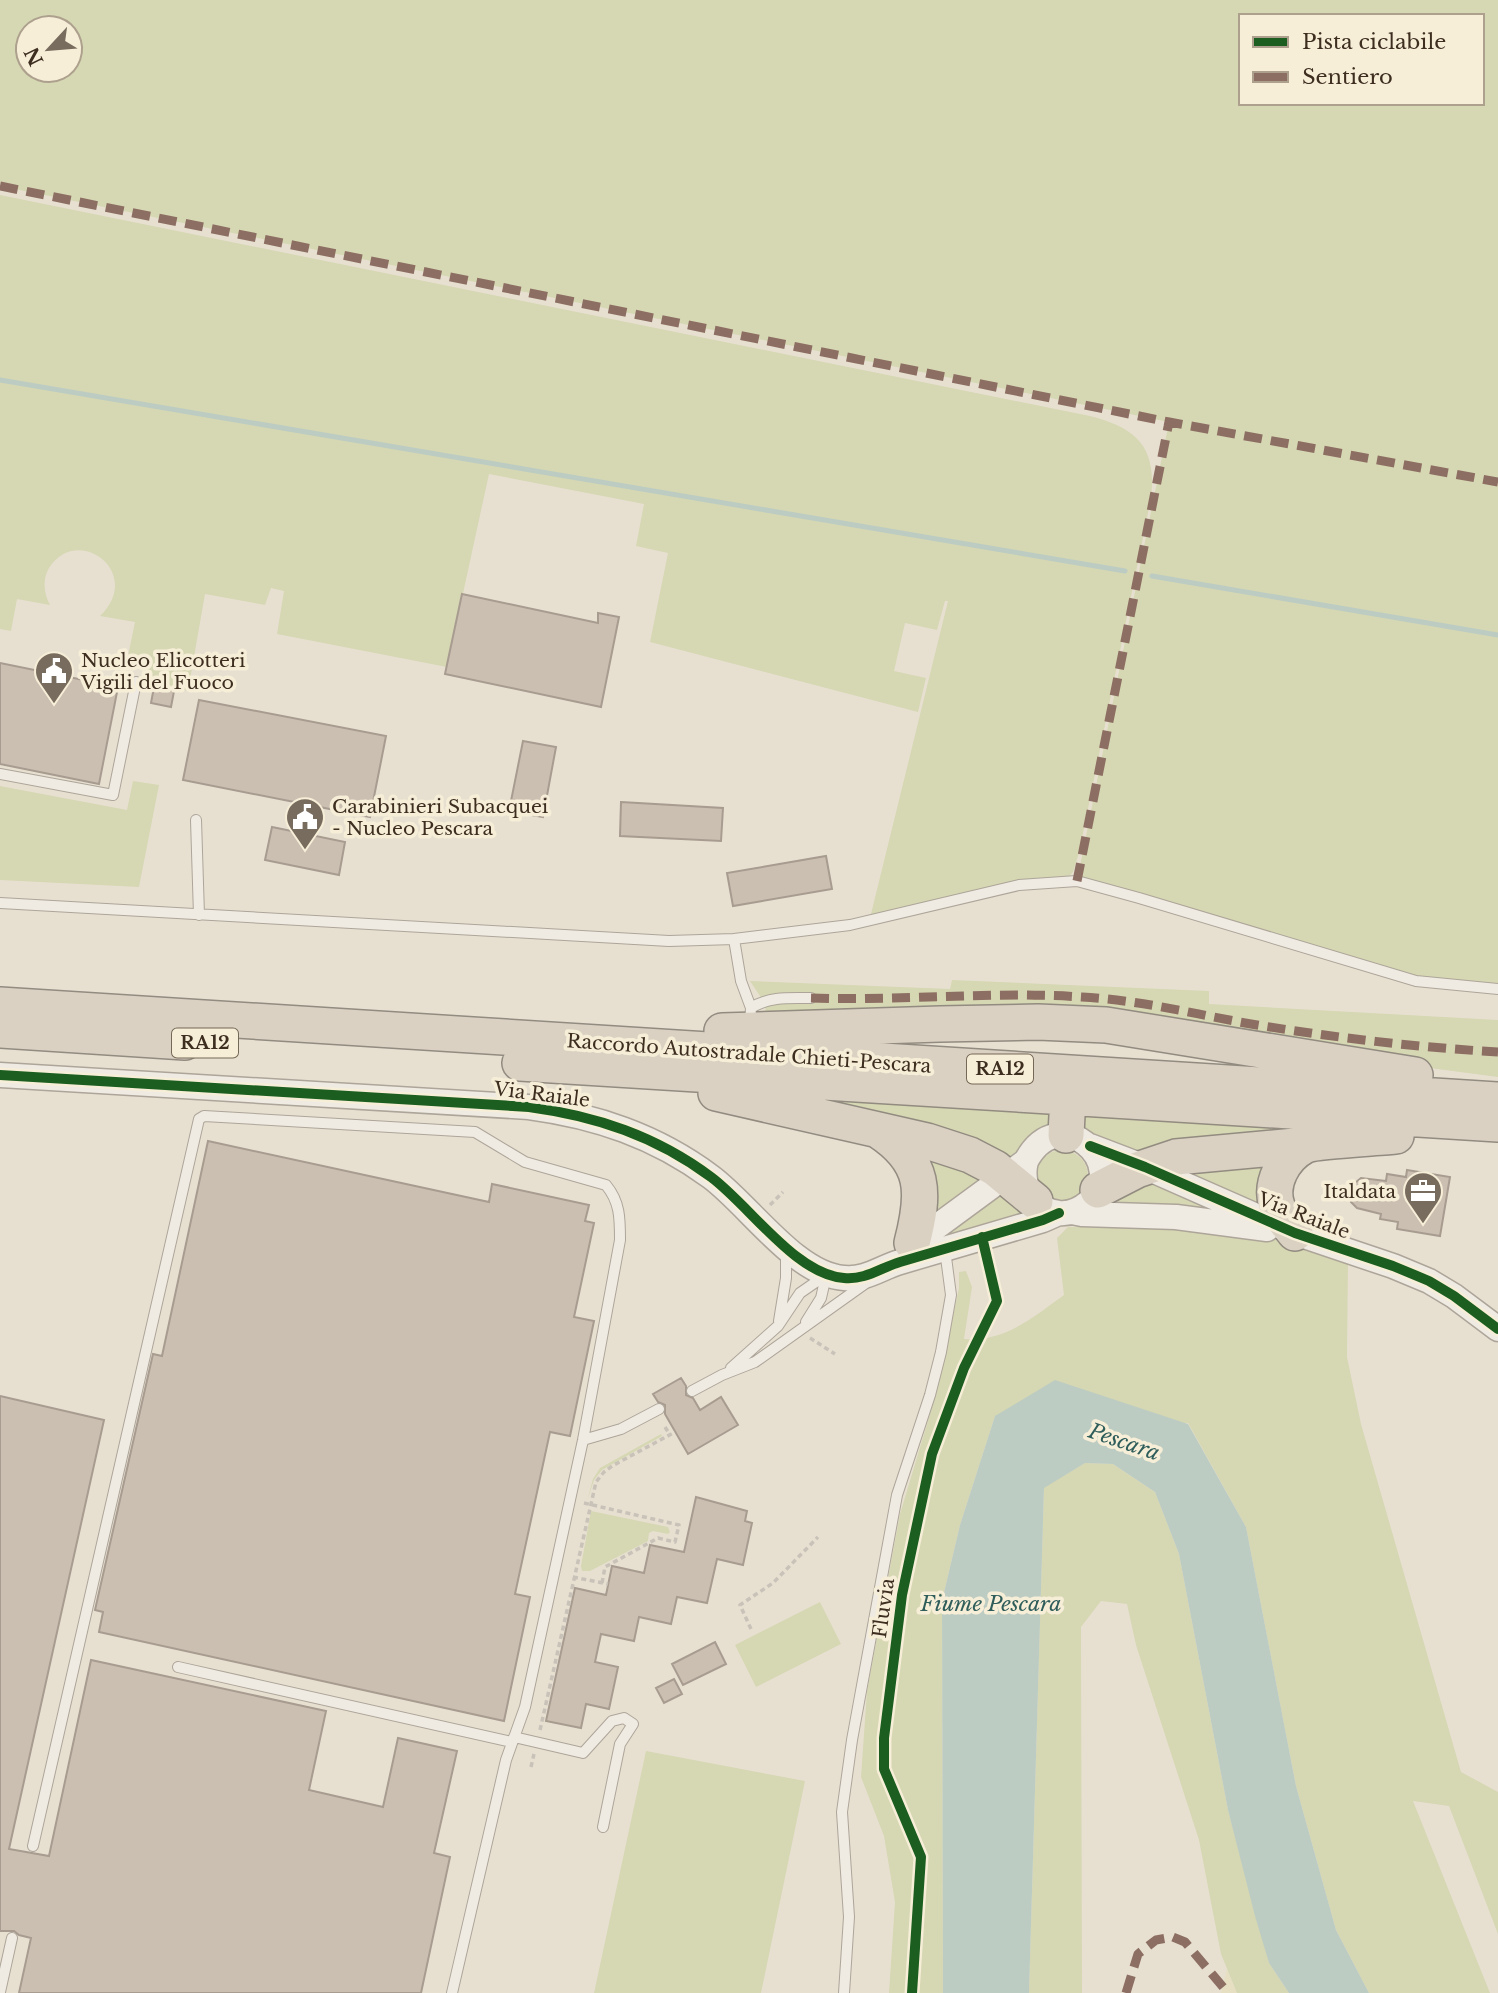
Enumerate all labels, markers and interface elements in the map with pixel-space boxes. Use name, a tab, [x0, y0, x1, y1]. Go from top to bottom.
north arrow	[14, 14, 84, 84]
legend	[1239, 14, 1484, 105]
text: Pista ciclabile	[1302, 29, 1446, 55]
text: N	[20, 43, 48, 69]
text: Sentiero	[1302, 64, 1393, 90]
place label: Nucleo Elicotteri Vigili del Fuoco	[80, 649, 246, 694]
public building icon: Nucleo Elicotteri Vigili del Fuoco	[33, 650, 75, 705]
place label: Carabinieri Subacquei - Nucleo Pescara	[332, 795, 549, 840]
public building icon: Carabinieri Subacquei - Nucleo Pescara	[284, 796, 326, 851]
road number: RA12	[172, 1028, 238, 1058]
street label: Raccordo Autostradale Chieti-Pescara	[566, 1029, 932, 1078]
road number: RA12	[967, 1054, 1033, 1084]
street label: Via Raiale	[492, 1077, 591, 1112]
office icon: Italdata	[1402, 1170, 1444, 1225]
place label: Italdata	[1323, 1180, 1396, 1203]
street label: Via Raiale	[1254, 1187, 1353, 1244]
water label: Pescara	[1084, 1417, 1163, 1466]
street label: Fluvia	[868, 1576, 899, 1639]
water label: Fiume Pescara	[920, 1591, 1061, 1617]

